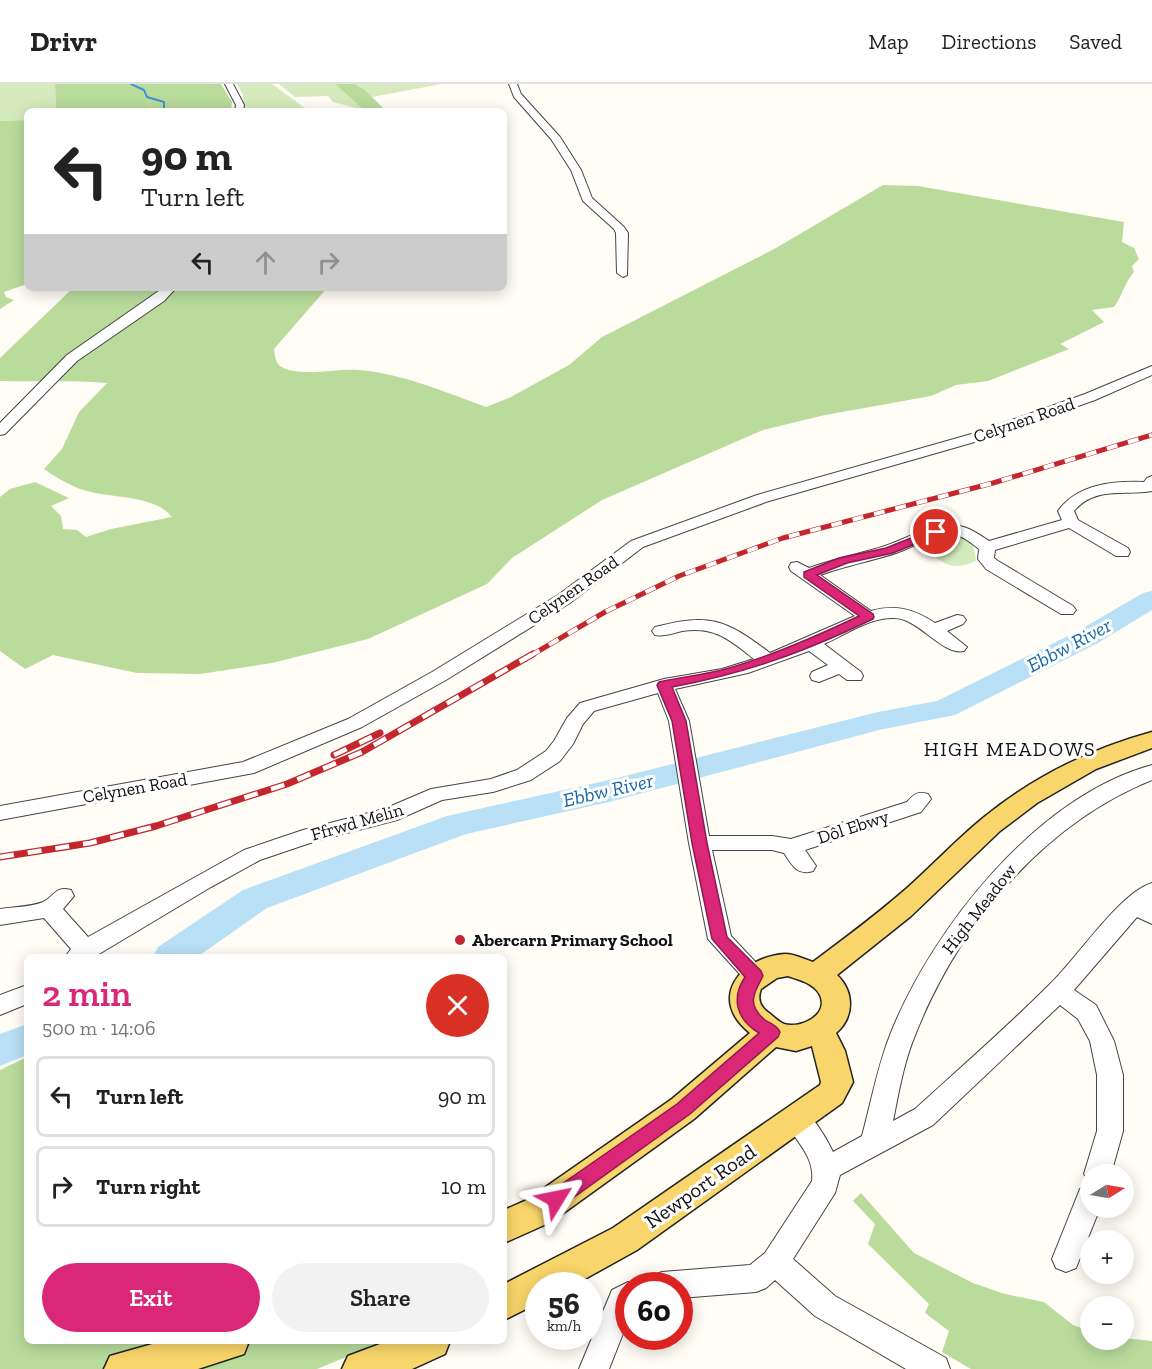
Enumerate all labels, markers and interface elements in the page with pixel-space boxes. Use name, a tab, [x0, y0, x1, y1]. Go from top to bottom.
text: Drivr	[30, 25, 97, 58]
text: Map	[869, 29, 909, 54]
text: Directions	[942, 29, 1036, 54]
text: Saved	[1069, 29, 1122, 54]
text: 90 m	[141, 130, 232, 181]
icon: left	[42, 132, 120, 210]
text: Turn left	[141, 181, 244, 213]
icon: left	[186, 246, 219, 279]
icon: ahead	[249, 246, 282, 279]
icon: right	[312, 246, 345, 279]
street label: Celynen Road	[970, 392, 1078, 448]
pin	[910, 506, 961, 557]
icon: arrive	[919, 515, 952, 548]
street label: Celynen Road	[523, 551, 623, 629]
water label: Ebbw River	[1023, 613, 1115, 677]
district label: HIGH MEADOWS	[924, 737, 1096, 761]
street label: Celynen Road	[81, 768, 189, 808]
water label: Ebbw River	[560, 768, 656, 812]
street label: Ffrwd Melin	[308, 798, 406, 846]
street label: Dôl Ebwy	[814, 805, 892, 849]
street label: High Meadow	[937, 860, 1021, 958]
place label: Abercarn Primary School	[472, 929, 673, 951]
marker: Abercarn Primary School	[453, 933, 467, 947]
text: 2 min	[42, 972, 131, 1015]
button: close	[426, 974, 489, 1037]
text: 500 m · 14:06	[42, 1016, 156, 1040]
icon: left	[45, 1080, 78, 1113]
text: Turn left	[96, 1083, 183, 1110]
text: 90 m	[438, 1083, 486, 1110]
street label: Newport Road	[640, 1138, 761, 1233]
north arrow	[1080, 1164, 1134, 1218]
map controls	[1080, 1164, 1134, 1350]
position arrow	[524, 1167, 588, 1231]
icon: right	[45, 1170, 78, 1203]
text: Turn right	[96, 1173, 200, 1200]
text: 10 m	[441, 1173, 486, 1200]
button: +	[1080, 1230, 1134, 1284]
button: Exit	[42, 1263, 260, 1332]
button: Share	[272, 1263, 489, 1332]
speed limit sign: 60	[615, 1272, 693, 1350]
text: 56	[548, 1286, 580, 1322]
button: −	[1080, 1296, 1134, 1350]
text: km/h	[547, 1317, 581, 1335]

